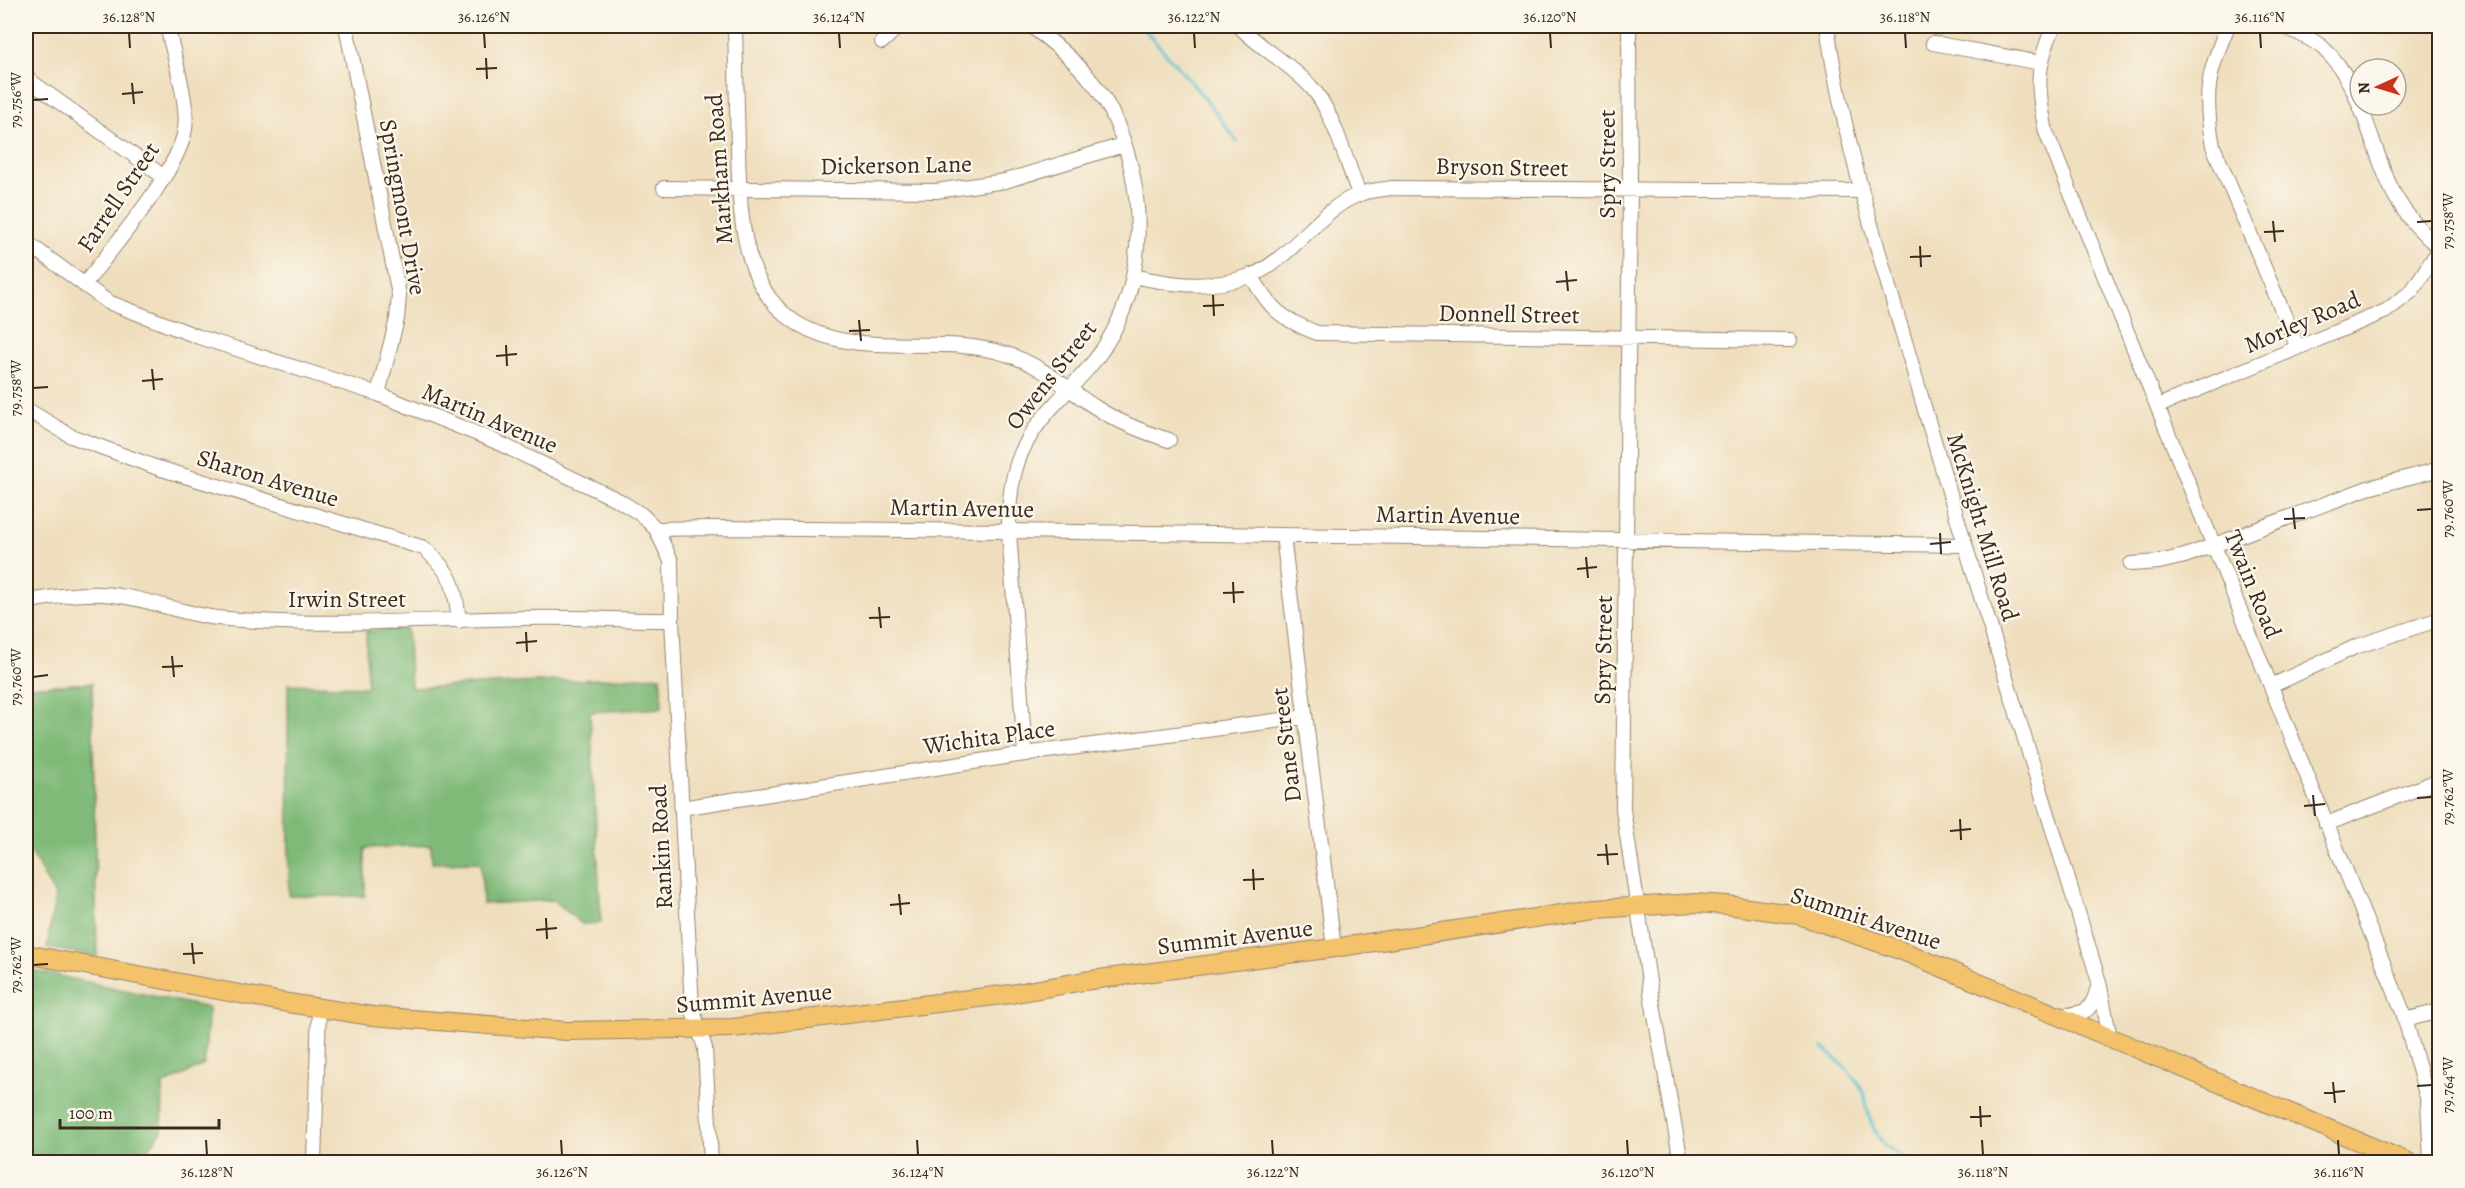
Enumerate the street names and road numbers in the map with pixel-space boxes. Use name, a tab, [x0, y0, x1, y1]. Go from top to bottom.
street label: Markham Road	[698, 92, 740, 245]
street label: Spry Street	[1591, 109, 1623, 219]
street label: Springmont Drive	[372, 116, 434, 298]
street label: Farrell Street	[69, 135, 167, 259]
street label: Dickerson Lane	[820, 148, 972, 182]
street label: Bryson Street	[1435, 150, 1569, 184]
street label: Morley Road	[2239, 283, 2365, 361]
street label: Donnell Street	[1438, 297, 1580, 331]
street label: Owens Street	[998, 314, 1104, 436]
street label: Martin Avenue	[417, 375, 563, 461]
street label: McKnight Mill Road	[1939, 429, 2027, 625]
street label: Sharon Avenue	[193, 441, 343, 515]
street label: Martin Avenue	[889, 491, 1035, 525]
street label: Martin Avenue	[1375, 498, 1521, 532]
street label: Twain Road	[2217, 525, 2289, 643]
street label: Irwin Street	[288, 583, 406, 615]
street label: Spry Street	[1586, 595, 1620, 705]
street label: Dane Street	[1263, 686, 1309, 804]
street label: Wichita Place	[920, 712, 1057, 762]
street label: Rankin Road	[642, 784, 680, 910]
street label: Summit Avenue	[1787, 879, 1945, 957]
street label: Summit Avenue	[1155, 912, 1315, 962]
street label: Summit Avenue	[675, 975, 833, 1021]

